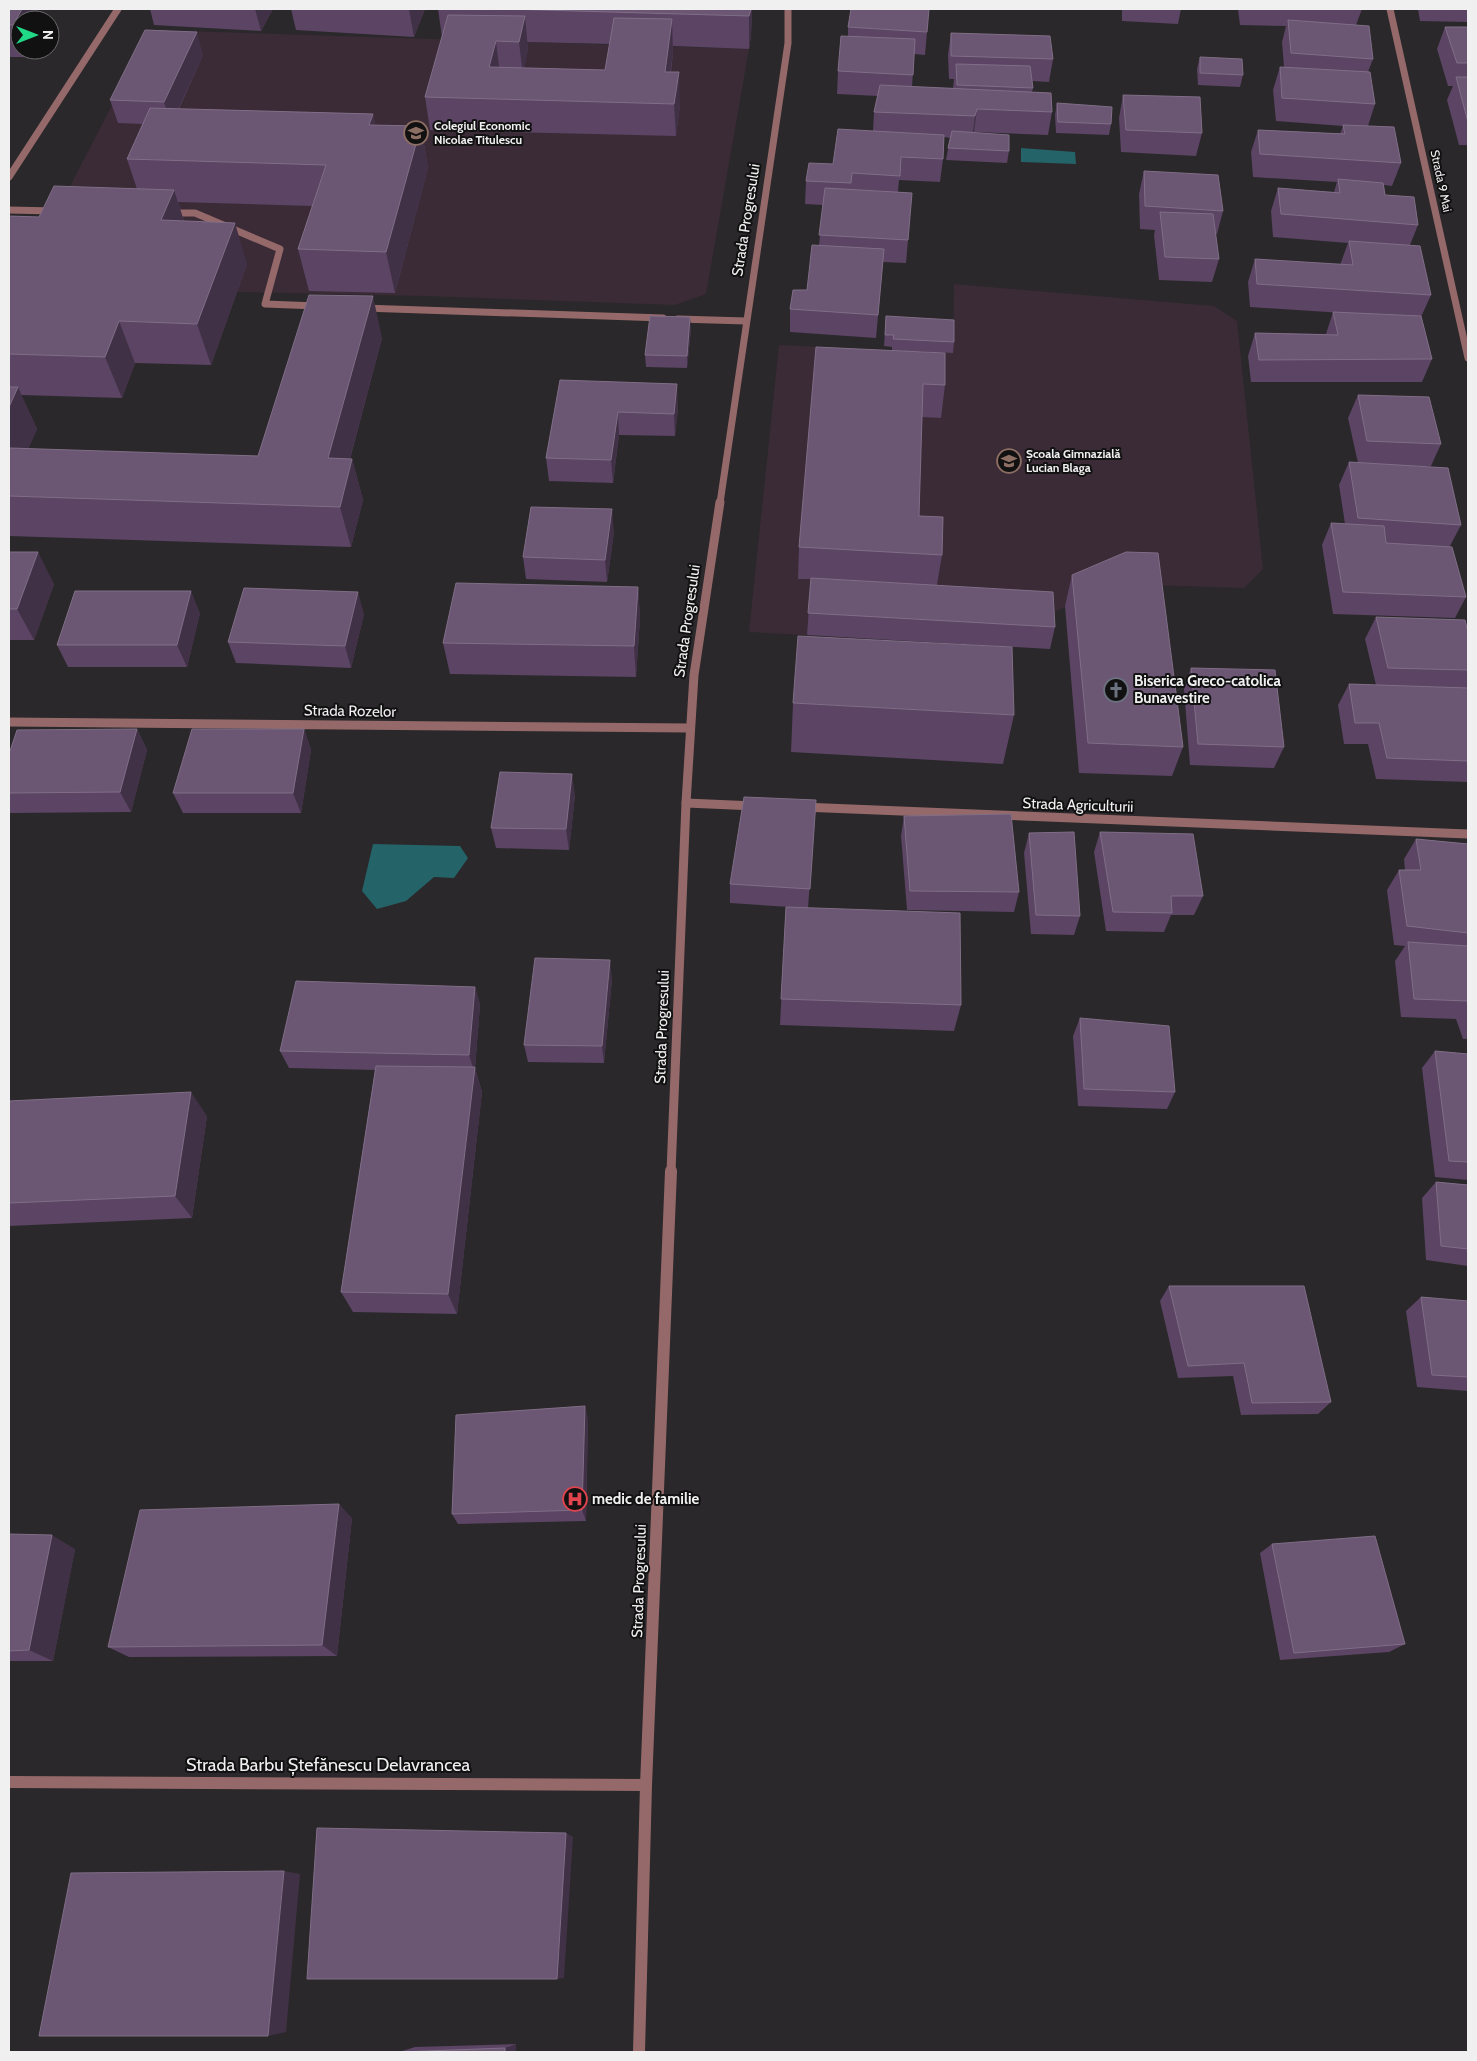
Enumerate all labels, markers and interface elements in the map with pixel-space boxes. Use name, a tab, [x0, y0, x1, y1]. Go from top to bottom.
north arrow	[10, 10, 60, 60]
text: N	[39, 30, 57, 40]
place label: Colegiul Economic Nicolae Titulescu	[434, 118, 531, 147]
school or university icon: Colegiul Economic Nicolae Titulescu	[403, 120, 429, 146]
street label: Strada 9 Mai	[1428, 149, 1455, 213]
street label: Strada Progresului	[728, 162, 764, 278]
place label: Școala Gimnazială Lucian Blaga	[1026, 446, 1120, 475]
school or university icon: Școala Gimnazială Lucian Blaga	[996, 448, 1022, 474]
street label: Strada Progresului	[670, 563, 704, 679]
place label: Biserica Greco-catolica Bunavestire	[1134, 672, 1281, 707]
church icon: Biserica Greco-catolica Bunavestire	[1103, 677, 1129, 703]
street label: Strada Rozelor	[304, 701, 397, 721]
street label: Strada Agriculturii	[1022, 794, 1134, 816]
street label: Strada Progresului	[651, 970, 673, 1084]
hospital icon: medic de familie	[562, 1486, 588, 1512]
place label: medic de familie	[592, 1490, 699, 1508]
street label: Strada Progresului	[628, 1524, 650, 1638]
street label: Strada Barbu Ștefănescu Delavrancea	[186, 1754, 470, 1776]

